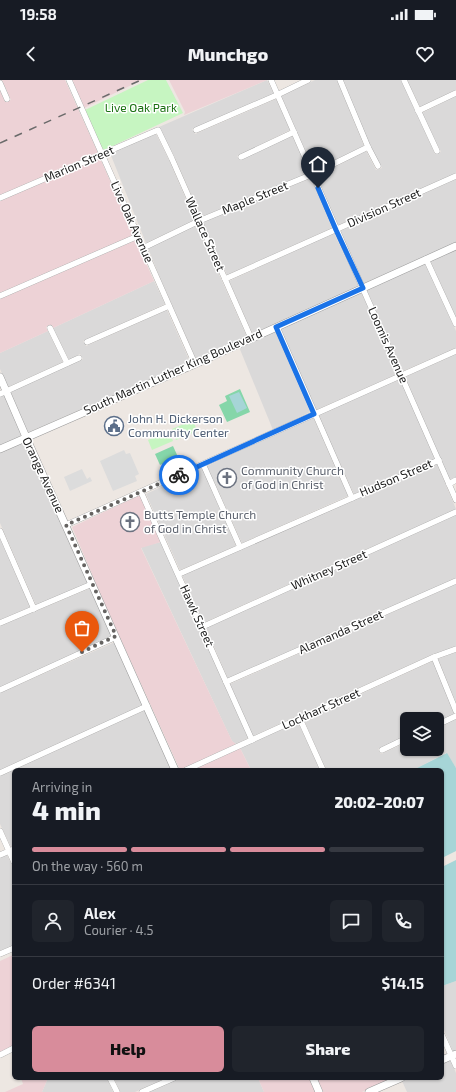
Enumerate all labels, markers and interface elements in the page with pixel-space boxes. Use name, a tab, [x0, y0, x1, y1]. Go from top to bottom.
text: 19:58	[20, 5, 57, 23]
icon: back	[20, 43, 42, 65]
text: Munchgo	[188, 43, 268, 65]
icon: heart	[414, 43, 436, 65]
park label: Live Oak Park	[105, 100, 177, 114]
street label: Marion Street	[41, 142, 116, 184]
pin	[301, 147, 335, 188]
icon: home	[307, 153, 329, 175]
street label: Maple Street	[220, 177, 290, 217]
street label: Live Oak Avenue	[109, 179, 157, 265]
street label: Division Street	[345, 184, 423, 230]
street label: Wallace Street	[183, 194, 229, 273]
street label: Loomis Avenue	[366, 304, 412, 385]
street label: South Martin Luther King Boulevard	[81, 325, 264, 417]
place label: John H. Dickerson Community Center	[128, 411, 229, 439]
public building icon: John H. Dickerson Community Center	[103, 415, 125, 437]
street label: Orange Avenue	[20, 434, 68, 515]
courier	[159, 455, 199, 495]
street label: Hudson Street	[357, 455, 434, 499]
place label: Community Church of God in Christ	[241, 463, 344, 491]
icon: bike	[168, 464, 190, 486]
church icon: Community Church of God in Christ	[216, 467, 238, 489]
place label: Butts Temple Church of God in Christ	[144, 507, 256, 535]
church icon: Butts Temple Church of God in Christ	[119, 511, 141, 533]
street label: Whitney Street	[289, 546, 369, 592]
street label: Hawk Street	[178, 582, 218, 649]
street label: Alamanda Street	[296, 606, 385, 656]
pin	[65, 611, 99, 652]
icon: bag	[71, 617, 93, 639]
street label: Lockhart Street	[279, 684, 362, 732]
map controls	[400, 712, 444, 756]
button: layers	[400, 712, 444, 756]
text: Arriving in	[32, 779, 92, 795]
text: 20:02–20:07	[334, 793, 424, 811]
text: 4 min	[32, 794, 101, 825]
text: On the way · 560 m	[32, 858, 143, 874]
button: person	[32, 900, 74, 942]
button: chat	[330, 900, 372, 942]
button: phone	[382, 900, 424, 942]
text: Alex	[84, 904, 116, 922]
text: Courier · 4.5	[84, 922, 153, 938]
text: Order #6341	[32, 974, 116, 992]
text: $14.15	[381, 974, 424, 992]
button: Help	[32, 1026, 224, 1072]
button: Share	[232, 1026, 424, 1072]

